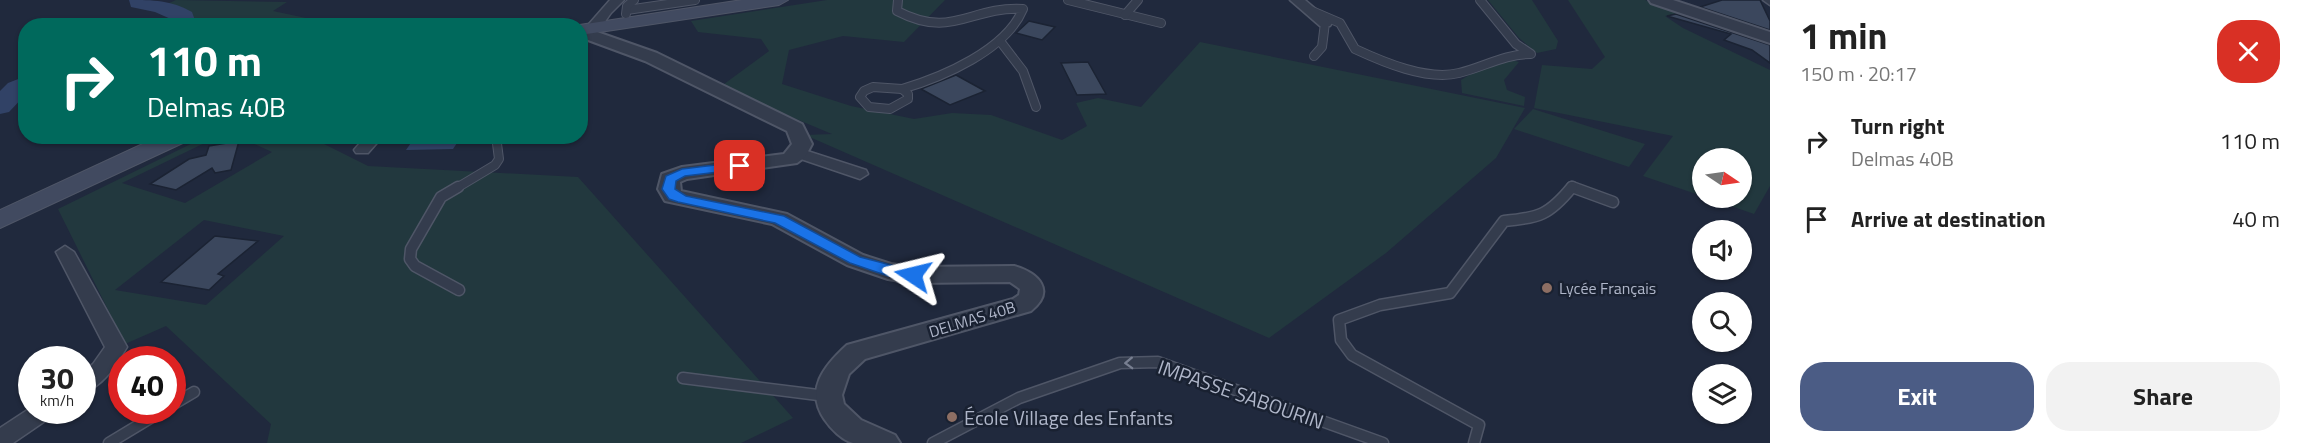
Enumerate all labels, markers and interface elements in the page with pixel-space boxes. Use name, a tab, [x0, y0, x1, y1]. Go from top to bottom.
text: 1 min	[1800, 8, 1887, 63]
button: close	[2217, 20, 2280, 83]
text: 110 m	[147, 28, 262, 92]
icon: right	[48, 42, 126, 120]
text: 150 m · 20:17	[1800, 58, 1917, 89]
text: Delmas 40B	[147, 86, 286, 127]
text: Turn right	[1851, 109, 1945, 143]
text: 110 m	[2220, 124, 2280, 158]
icon: right	[1800, 125, 1833, 158]
pin	[714, 140, 765, 191]
text: Delmas 40B	[1851, 143, 1954, 174]
north arrow	[1692, 148, 1752, 208]
map controls	[1692, 148, 1752, 424]
icon: arrive	[723, 149, 756, 182]
text: Arrive at destination	[1851, 202, 2046, 236]
text: 40 m	[2232, 202, 2280, 236]
icon: arrive	[1800, 203, 1833, 236]
button: sound	[1692, 220, 1752, 280]
position arrow	[881, 243, 945, 307]
place label: Lycée Français	[1559, 276, 1656, 300]
marker: Lycée Français	[1540, 281, 1554, 295]
button: search	[1692, 292, 1752, 352]
street label: DELMAS 40B	[926, 294, 1019, 344]
speed limit sign: 40	[108, 346, 186, 424]
street label: IMPASSE SABOURIN	[1154, 351, 1328, 437]
text: 30	[40, 355, 74, 401]
one-way arrow	[1124, 357, 1133, 370]
button: Exit	[1800, 362, 2034, 431]
button: Share	[2046, 362, 2280, 431]
button: layers	[1692, 364, 1752, 424]
text: km/h	[40, 389, 74, 412]
place label: École Village des Enfants	[964, 402, 1173, 433]
marker: École Village des Enfants	[945, 410, 959, 424]

